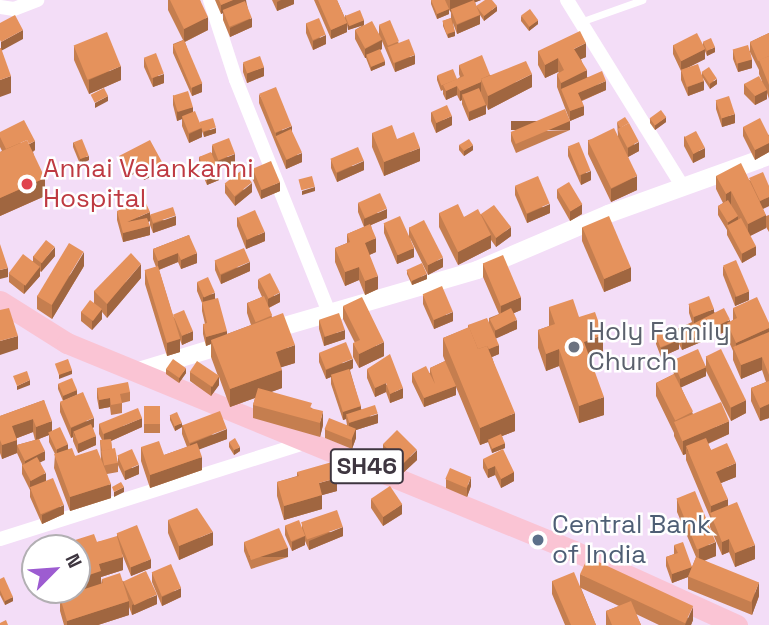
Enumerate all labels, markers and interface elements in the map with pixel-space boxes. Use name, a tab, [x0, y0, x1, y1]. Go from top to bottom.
place label: Annai Velankanni Hospital	[43, 153, 254, 214]
marker: Annai Velankanni Hospital	[17, 174, 37, 194]
place label: Holy Family Church	[588, 316, 730, 378]
marker: Holy Family Church	[566, 339, 582, 355]
road number: SH46	[328, 446, 406, 486]
place label: Central Bank of India	[552, 509, 711, 570]
marker: Central Bank of India	[530, 532, 546, 548]
north arrow	[21, 534, 91, 604]
text: N	[60, 550, 88, 572]

